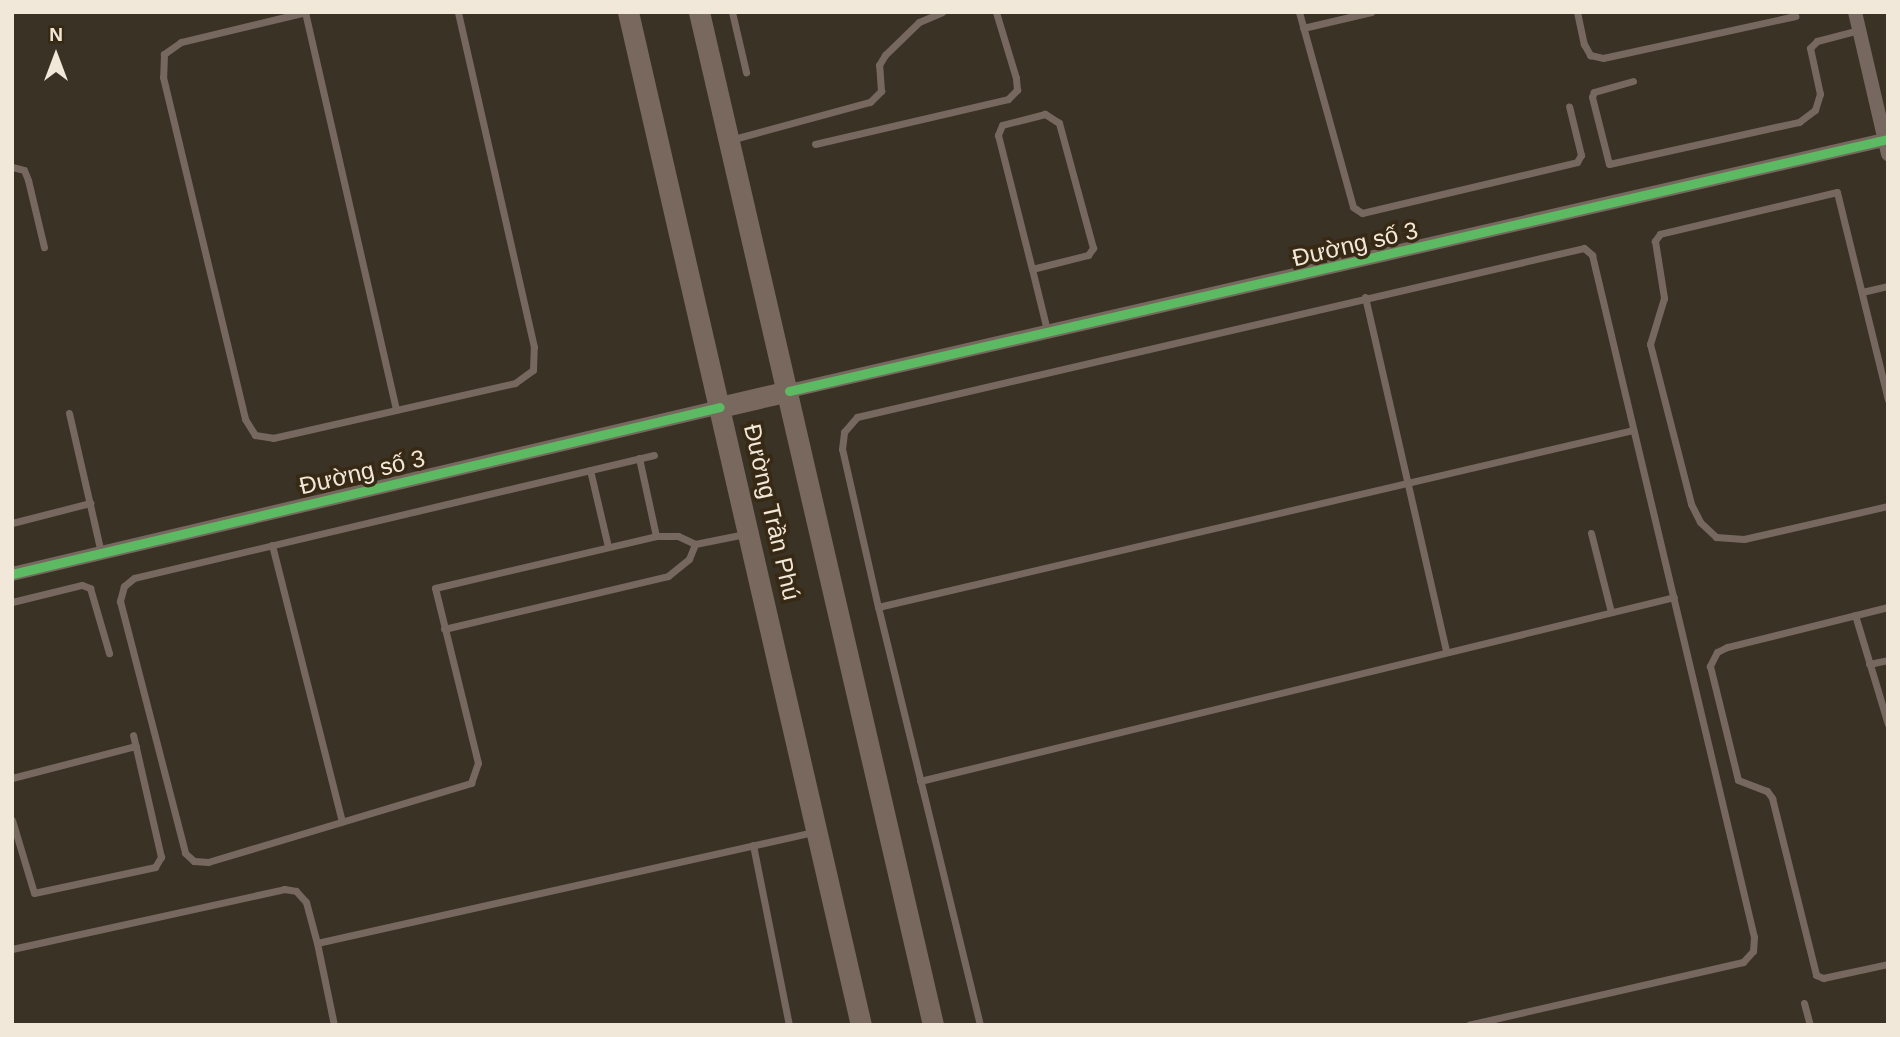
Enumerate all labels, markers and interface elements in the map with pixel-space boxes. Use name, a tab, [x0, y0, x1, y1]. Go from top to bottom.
north arrow	[21, 21, 91, 91]
text: N	[49, 24, 63, 45]
street label: Đường số 3	[1289, 216, 1421, 272]
street label: Đường Trần Phú	[738, 421, 806, 603]
street label: Đường số 3	[296, 444, 428, 500]

